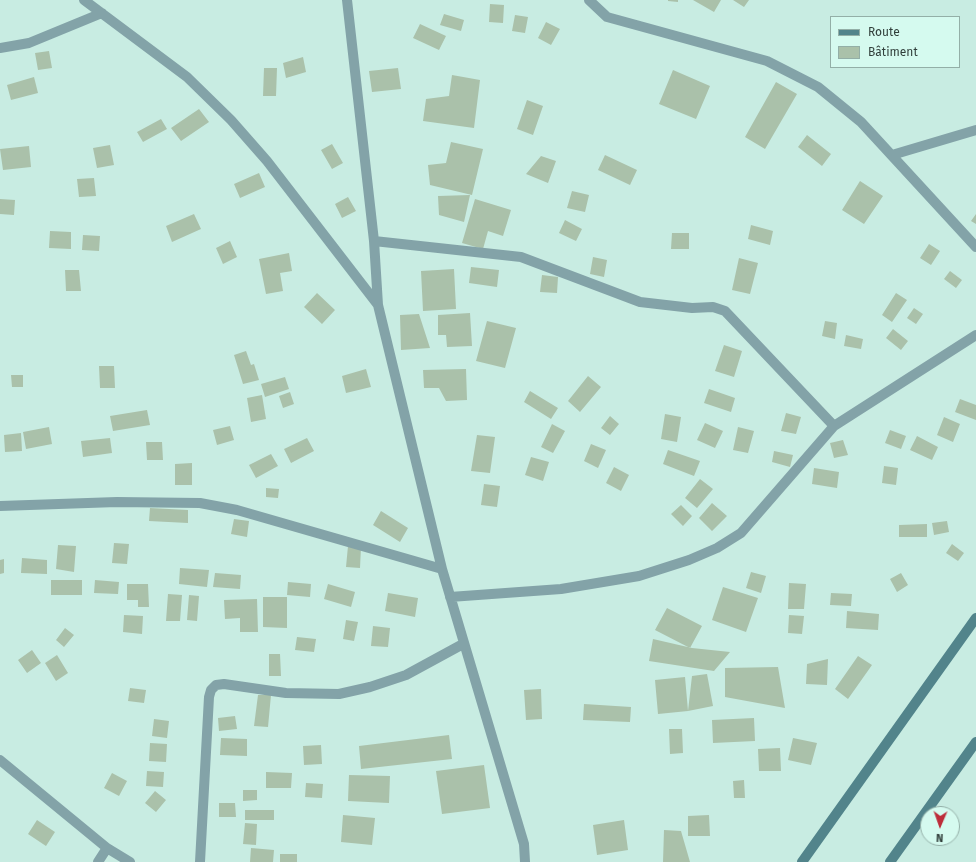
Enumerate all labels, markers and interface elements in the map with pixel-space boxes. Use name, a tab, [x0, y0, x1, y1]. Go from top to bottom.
legend	[830, 16, 960, 68]
text: Route	[868, 25, 900, 39]
text: Bâtiment	[868, 45, 918, 59]
north arrow	[920, 806, 960, 846]
text: N	[936, 831, 943, 844]

